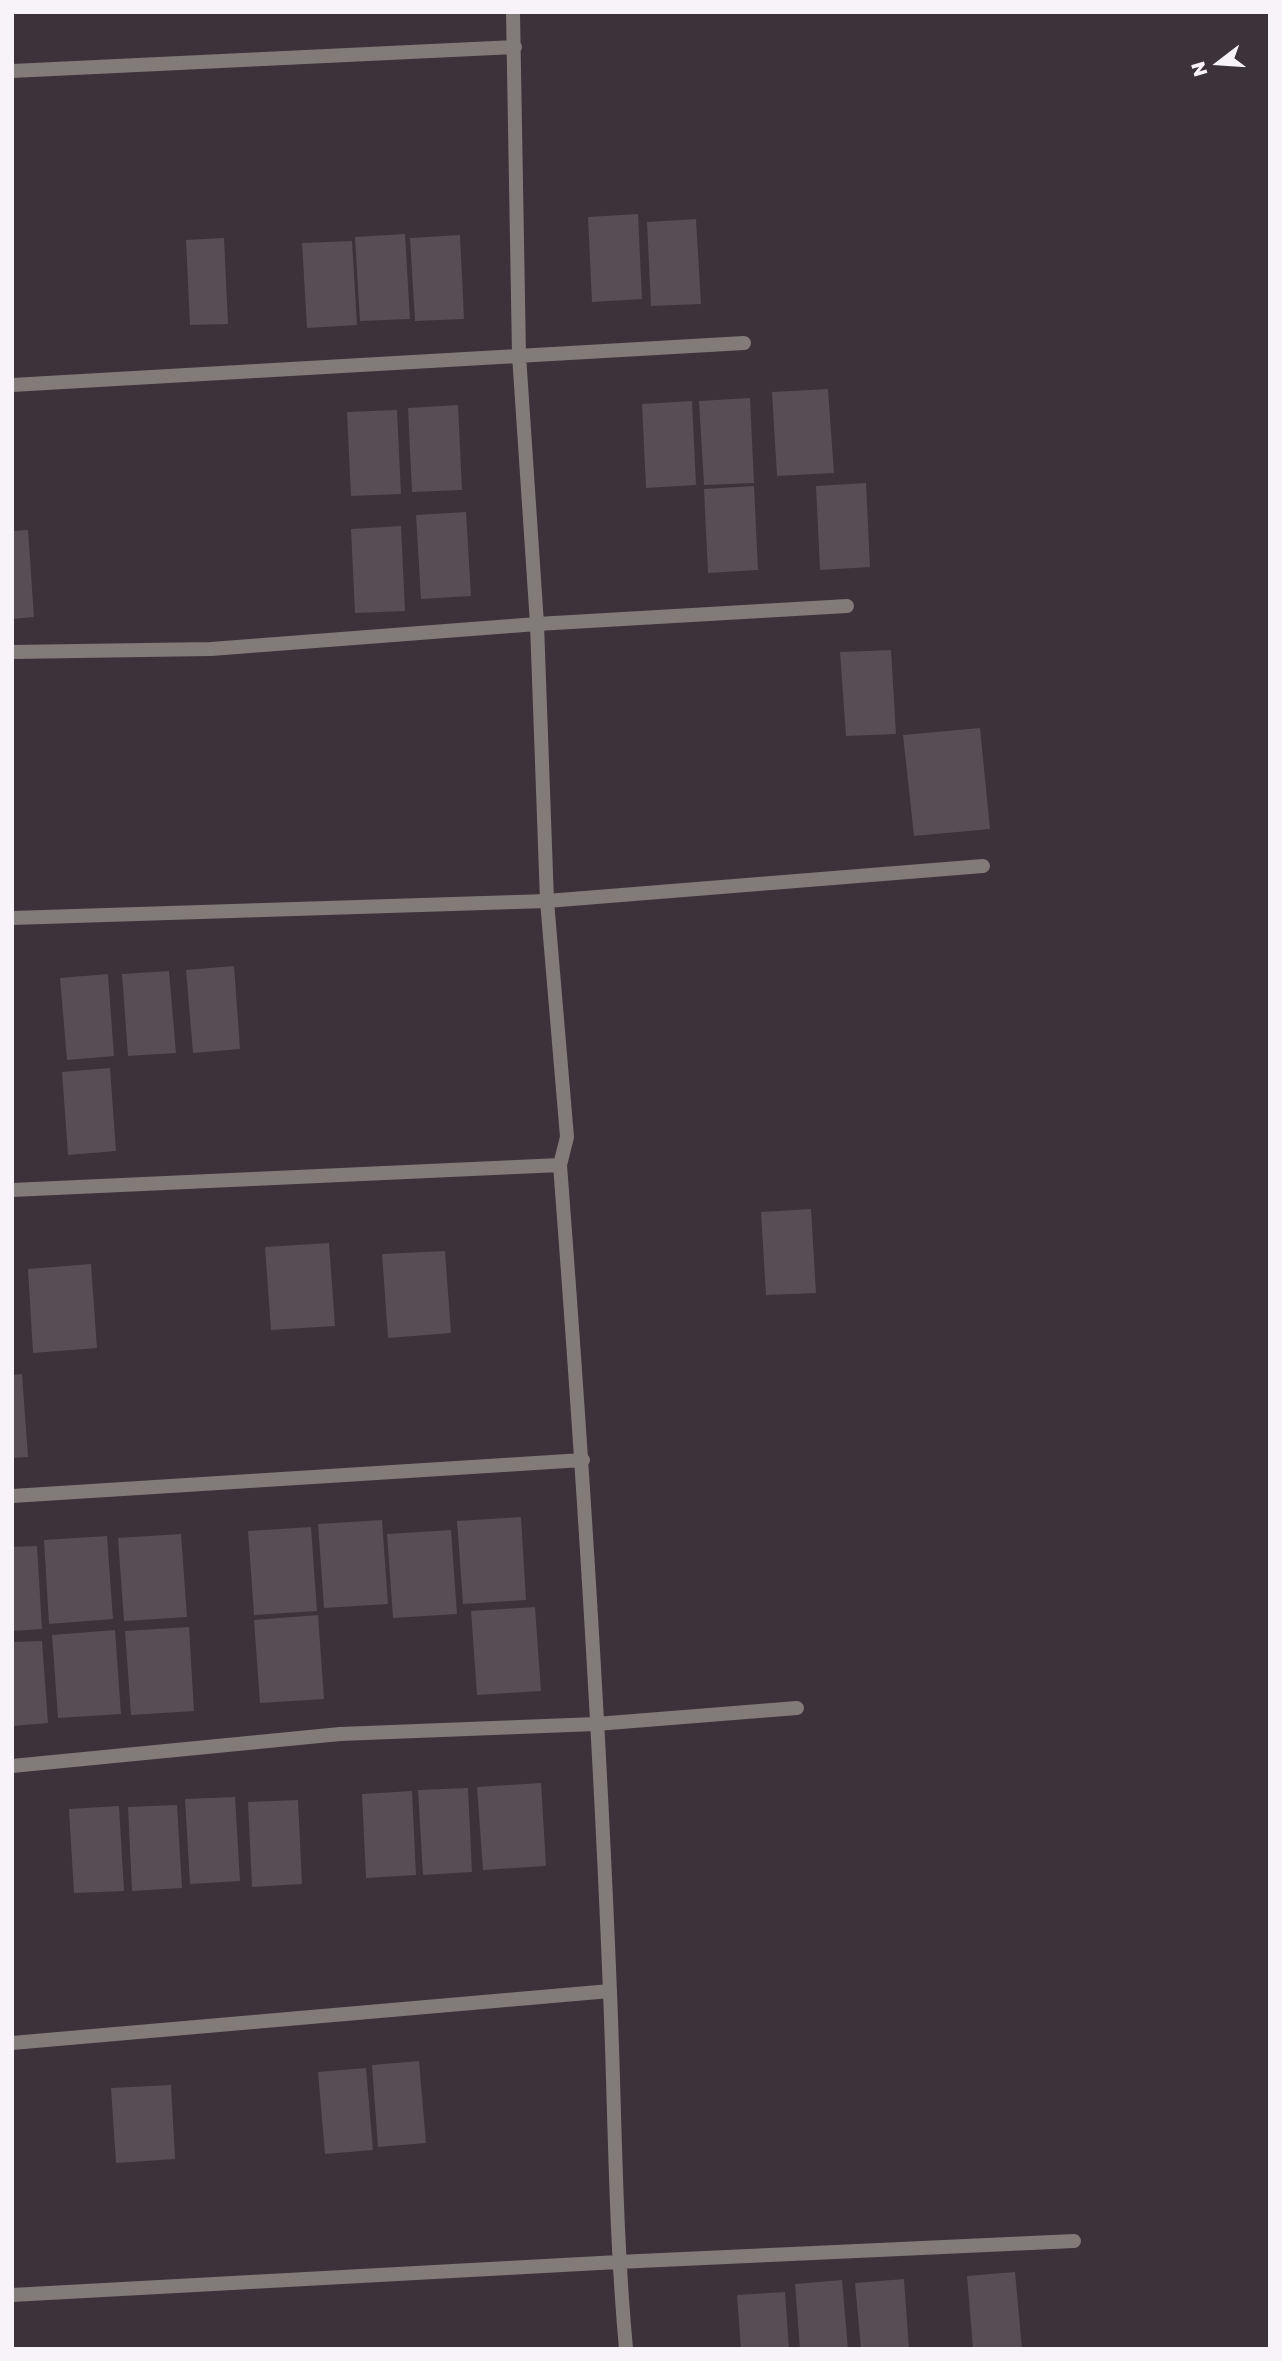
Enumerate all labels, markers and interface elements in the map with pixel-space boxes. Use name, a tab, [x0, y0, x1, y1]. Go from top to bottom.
north arrow	[1184, 28, 1254, 98]
text: N	[1185, 59, 1212, 80]

